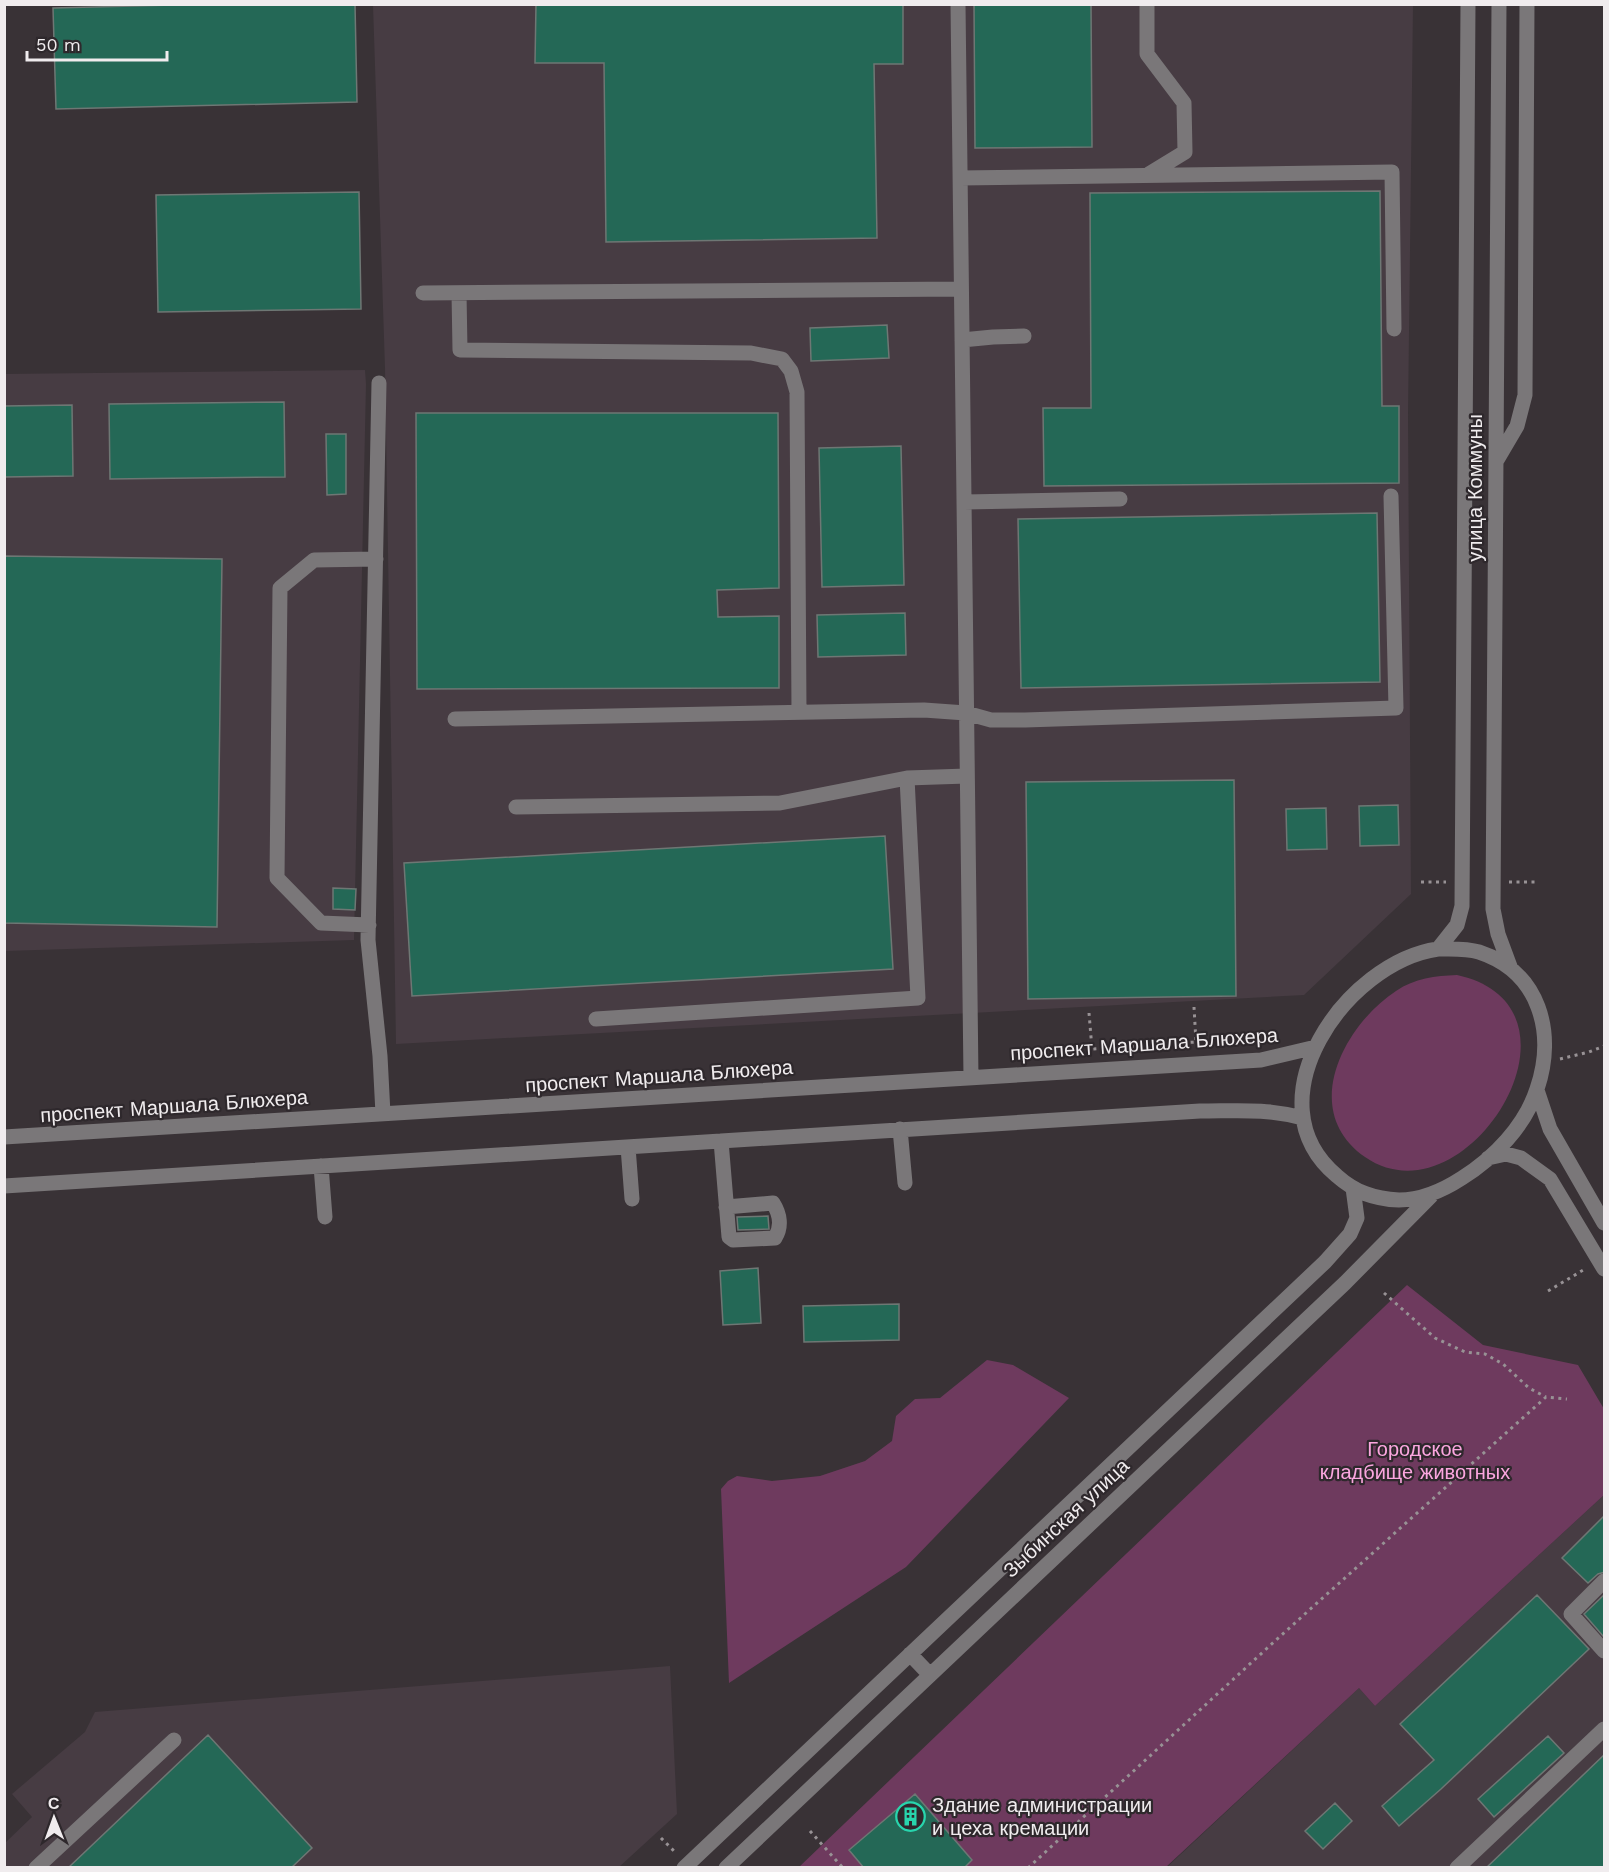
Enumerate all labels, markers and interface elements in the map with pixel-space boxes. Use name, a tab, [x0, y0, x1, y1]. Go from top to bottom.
scale bar	[27, 24, 166, 62]
text: 50 m	[36, 34, 81, 55]
street label: улица Коммуны	[1463, 414, 1487, 562]
street label: проспект Маршала Блюхера	[1009, 1023, 1280, 1065]
street label: проспект Маршала Блюхера	[524, 1055, 795, 1097]
street label: проспект Маршала Блюхера	[39, 1085, 310, 1127]
park label: Городское кладбище животных	[1320, 1437, 1510, 1484]
street label: Зыбинская улица	[998, 1453, 1134, 1582]
north arrow	[24, 1788, 84, 1848]
place label: Здание администрации и цеха кремации	[932, 1793, 1152, 1840]
text: С	[48, 1794, 60, 1813]
building icon: Здание администрации и цеха кремации	[895, 1801, 927, 1833]

